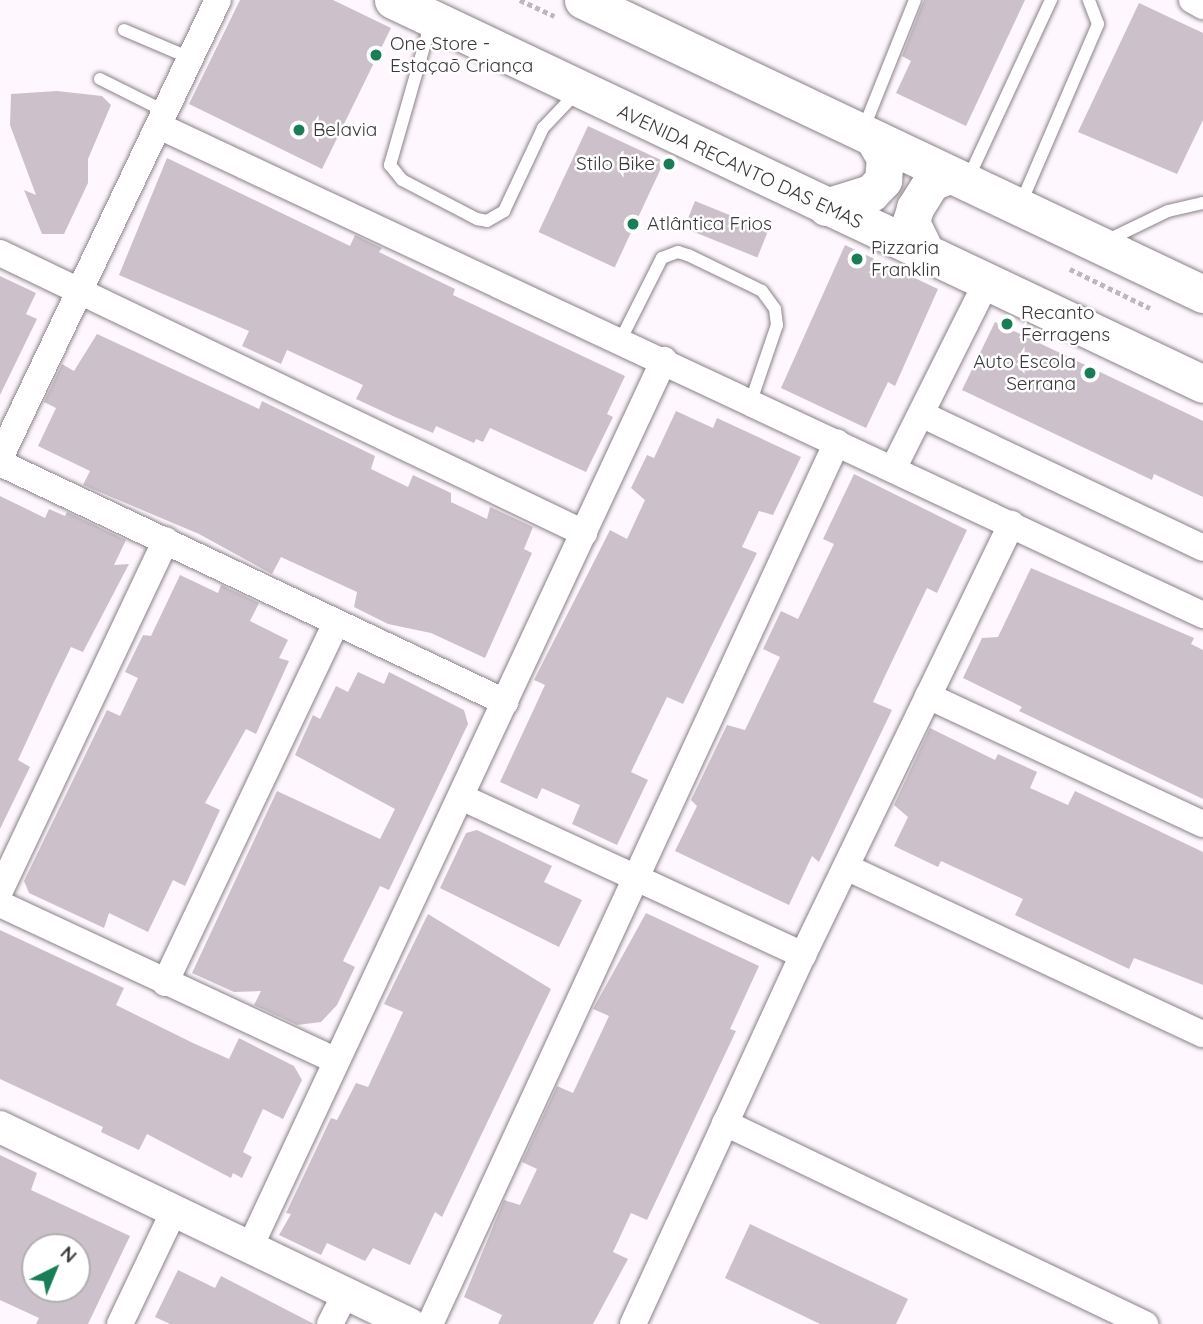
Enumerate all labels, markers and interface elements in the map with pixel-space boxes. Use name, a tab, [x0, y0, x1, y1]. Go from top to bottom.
place label: One Store - Estaçaõ Criança	[390, 33, 533, 77]
marker: One Store - Estaçaõ Criança	[368, 47, 384, 63]
street label: AVENIDA RECANTO DAS EMAS	[614, 100, 866, 234]
place label: Belavia	[313, 119, 377, 141]
marker: Belavia	[291, 122, 307, 138]
place label: Stilo Bike	[576, 153, 655, 175]
marker: Stilo Bike	[661, 156, 677, 172]
place label: Atlântica Frios	[647, 213, 772, 235]
marker: Atlântica Frios	[625, 216, 641, 232]
place label: Pizzaria Franklin	[871, 237, 941, 281]
marker: Pizzaria Franklin	[849, 251, 865, 267]
place label: Recanto Ferragens	[1021, 302, 1110, 346]
marker: Recanto Ferragens	[999, 316, 1015, 332]
place label: Auto Escola Serrana	[973, 351, 1076, 395]
marker: Auto Escola Serrana	[1082, 365, 1098, 381]
north arrow	[21, 1233, 91, 1303]
text: N	[56, 1241, 82, 1268]

